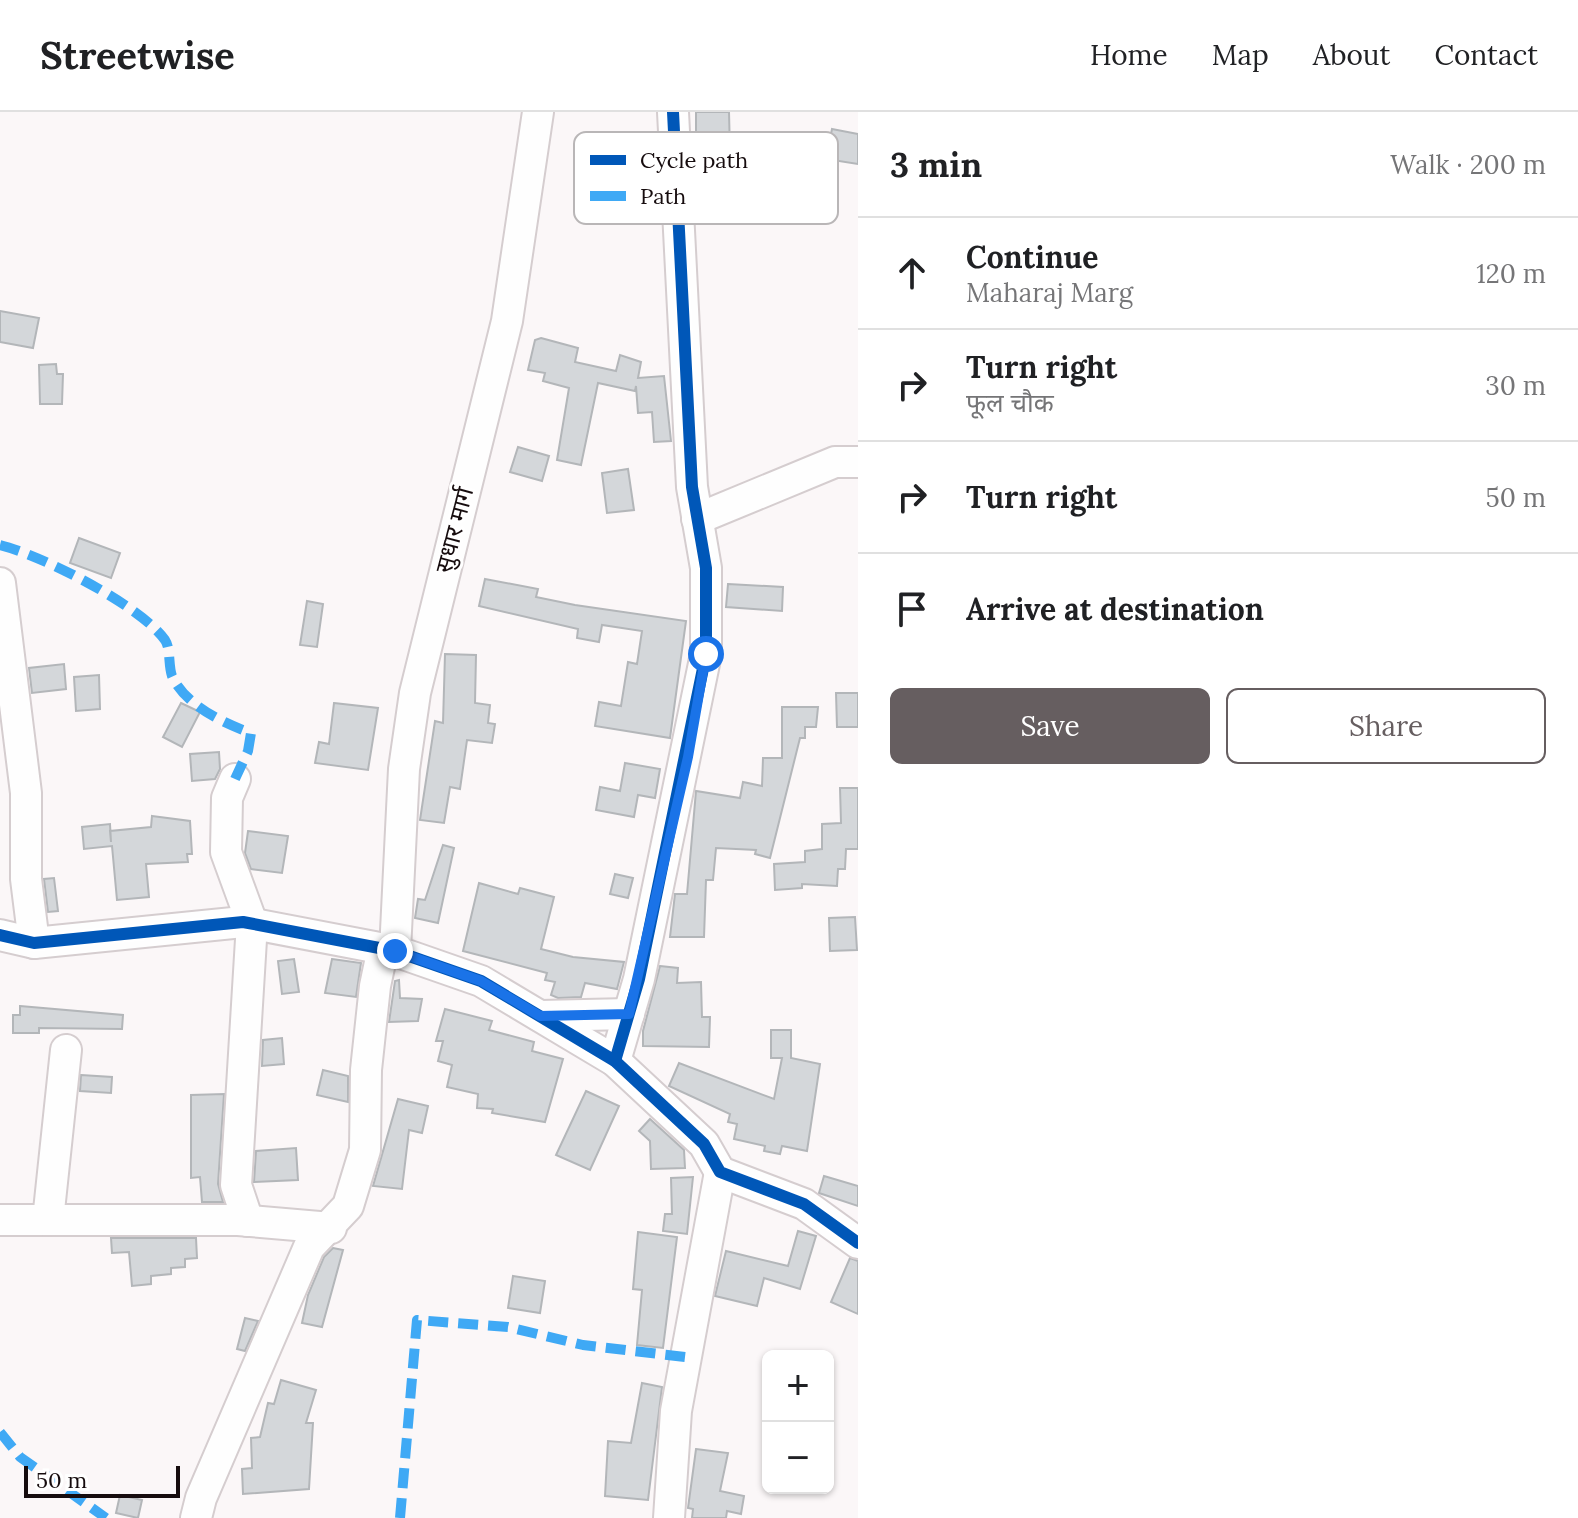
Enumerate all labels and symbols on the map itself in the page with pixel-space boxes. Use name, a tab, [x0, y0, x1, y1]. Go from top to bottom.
legend	[574, 132, 838, 224]
text: Cycle path	[640, 146, 748, 174]
text: Path	[640, 182, 686, 210]
street label: सुधार मार्ग	[428, 483, 481, 576]
route start	[688, 636, 724, 672]
route end	[377, 933, 413, 969]
scale bar	[24, 1462, 180, 1498]

